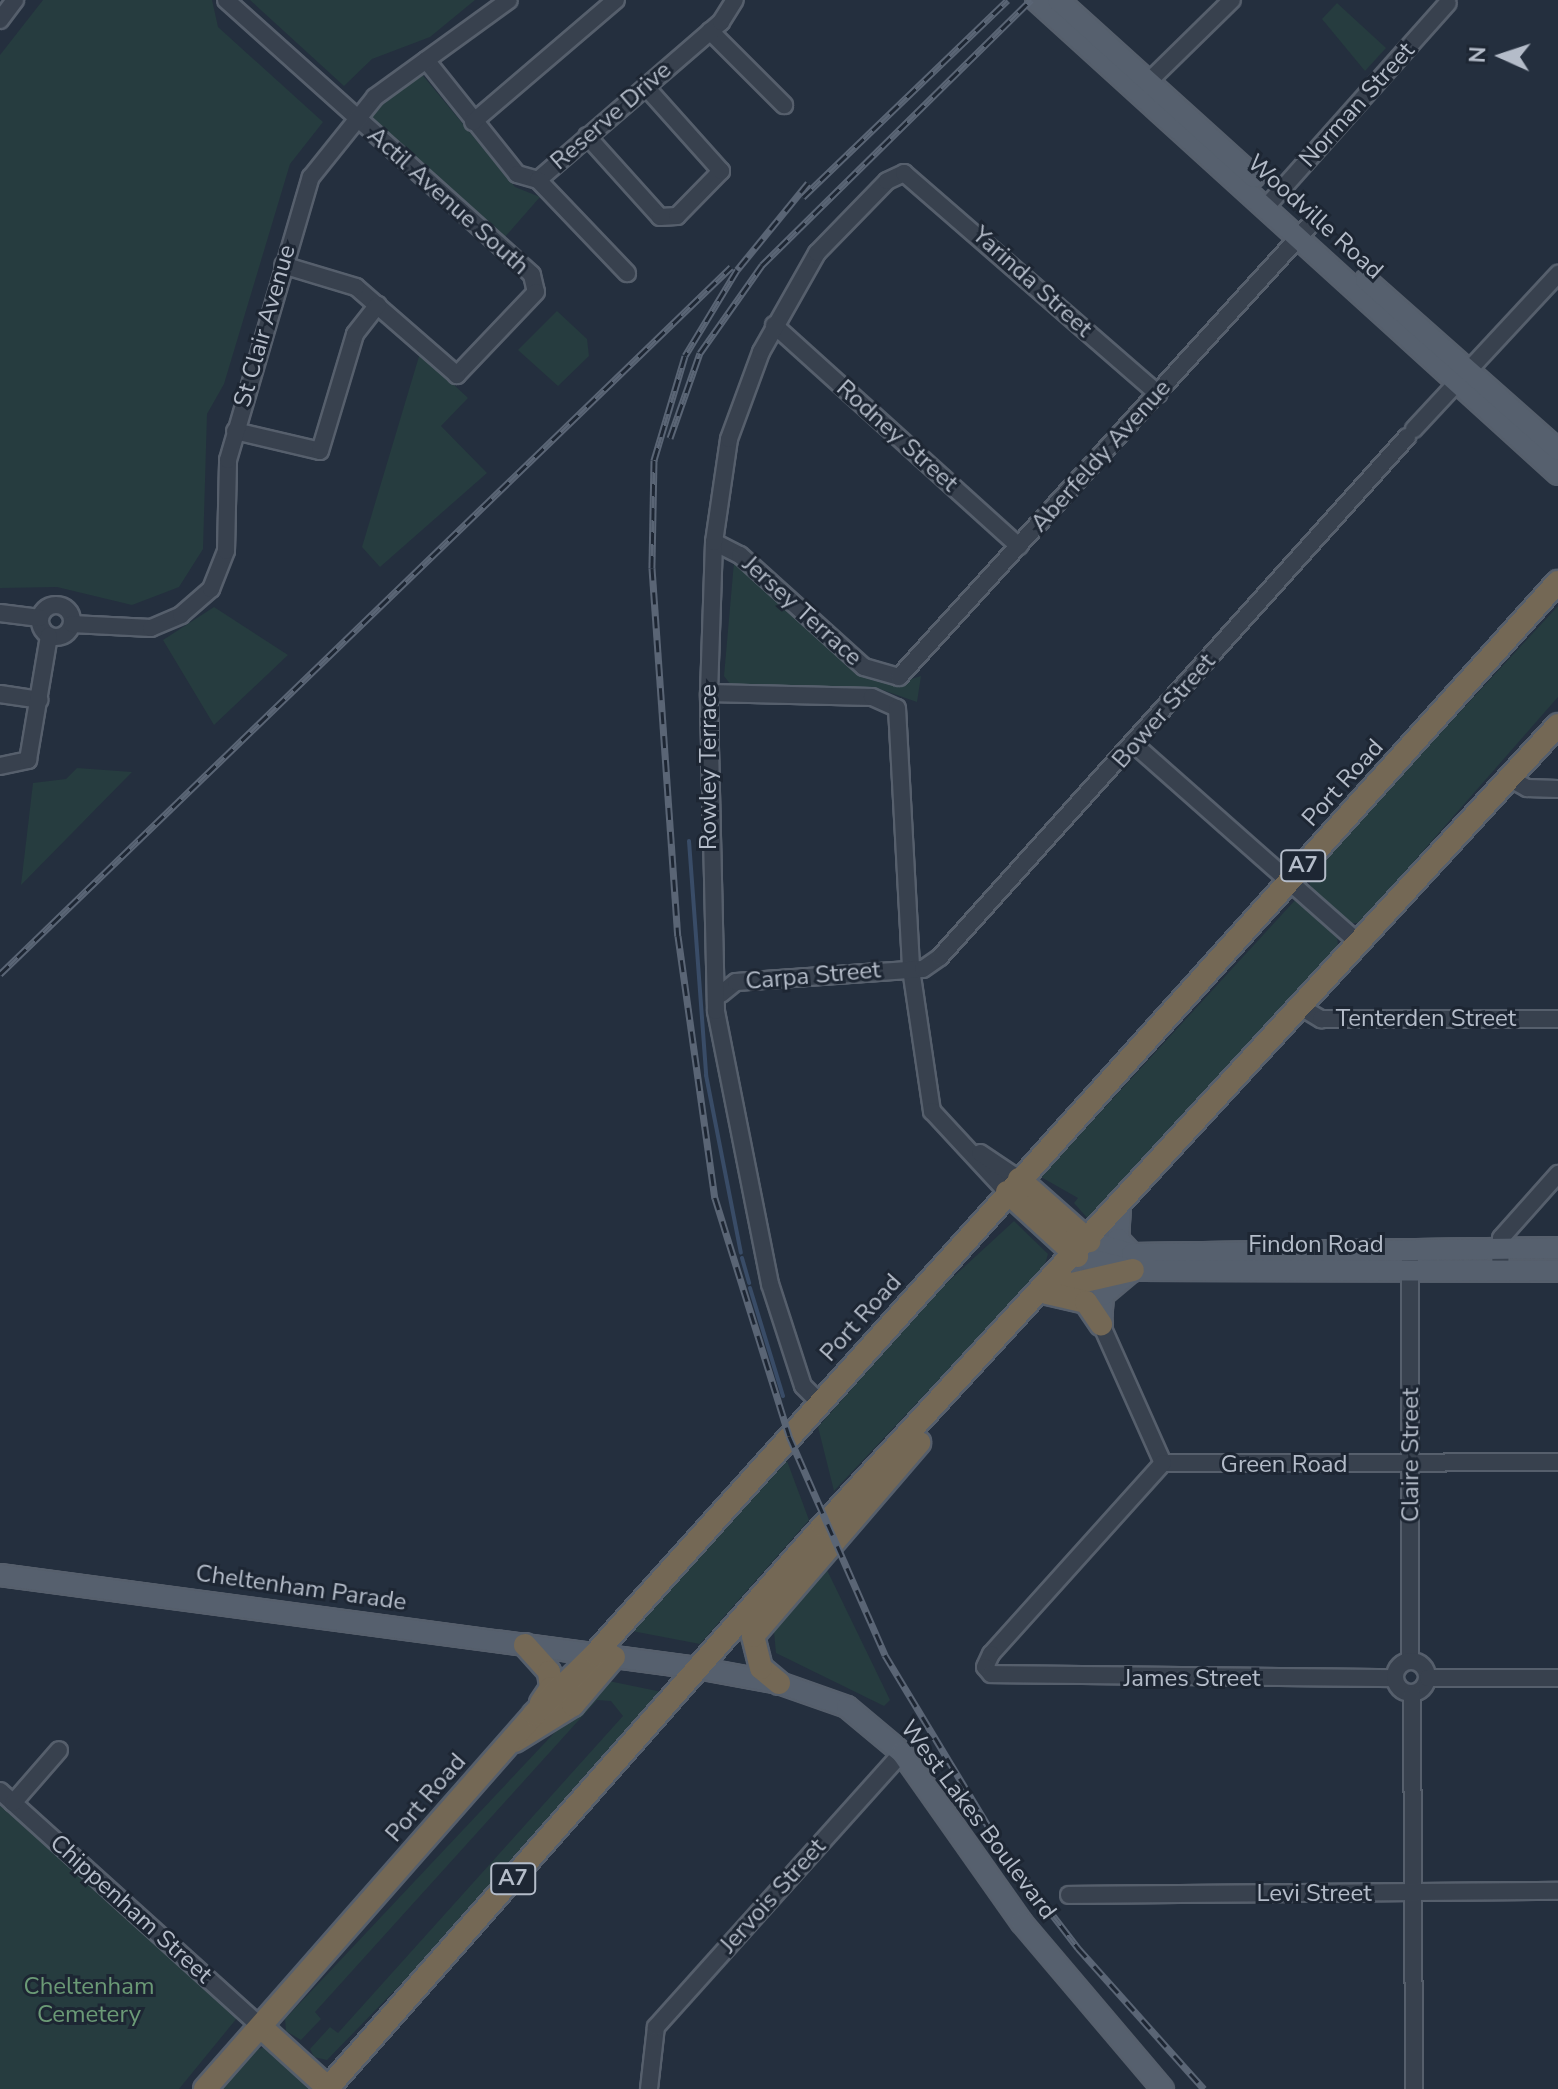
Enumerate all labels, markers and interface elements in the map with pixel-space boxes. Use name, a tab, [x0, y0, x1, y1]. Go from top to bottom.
north arrow	[1462, 16, 1542, 96]
street label: Norman Street	[1293, 37, 1421, 173]
text: N	[1463, 46, 1493, 64]
street label: Reserve Drive	[545, 56, 677, 176]
street label: Actil Avenue South	[361, 121, 535, 281]
street label: Woodville Road	[1241, 149, 1389, 285]
street label: Yarinda Street	[966, 221, 1098, 343]
street label: St Clair Avenue	[228, 242, 302, 410]
street label: Rodney Street	[830, 374, 964, 498]
street label: Aberfeldy Avenue	[1025, 374, 1177, 538]
street label: Jersey Terrace	[736, 550, 868, 672]
street label: Bower Street	[1106, 648, 1222, 774]
street label: Rowley Terrace	[695, 684, 723, 850]
street label: Port Road	[1296, 733, 1390, 833]
road number: A7	[1279, 848, 1327, 884]
street label: Carpa Street	[744, 956, 882, 996]
street label: Tenterden Street	[1336, 1005, 1516, 1033]
street label: Findon Road	[1248, 1231, 1384, 1259]
street label: Port Road	[814, 1268, 908, 1368]
street label: Claire Street	[1397, 1388, 1425, 1522]
street label: Green Road	[1220, 1451, 1348, 1479]
street label: Cheltenham Parade	[194, 1559, 408, 1617]
street label: James Street	[1123, 1665, 1261, 1693]
street label: West Lakes Boulevard	[894, 1715, 1062, 1925]
street label: Port Road	[380, 1748, 472, 1848]
street label: Chippenham Street	[44, 1829, 218, 1989]
street label: Jervois Street	[714, 1833, 832, 1959]
road number: A7	[489, 1861, 537, 1897]
street label: Levi Street	[1256, 1880, 1372, 1908]
park label: Cheltenham Cemetery	[23, 1973, 155, 2029]

